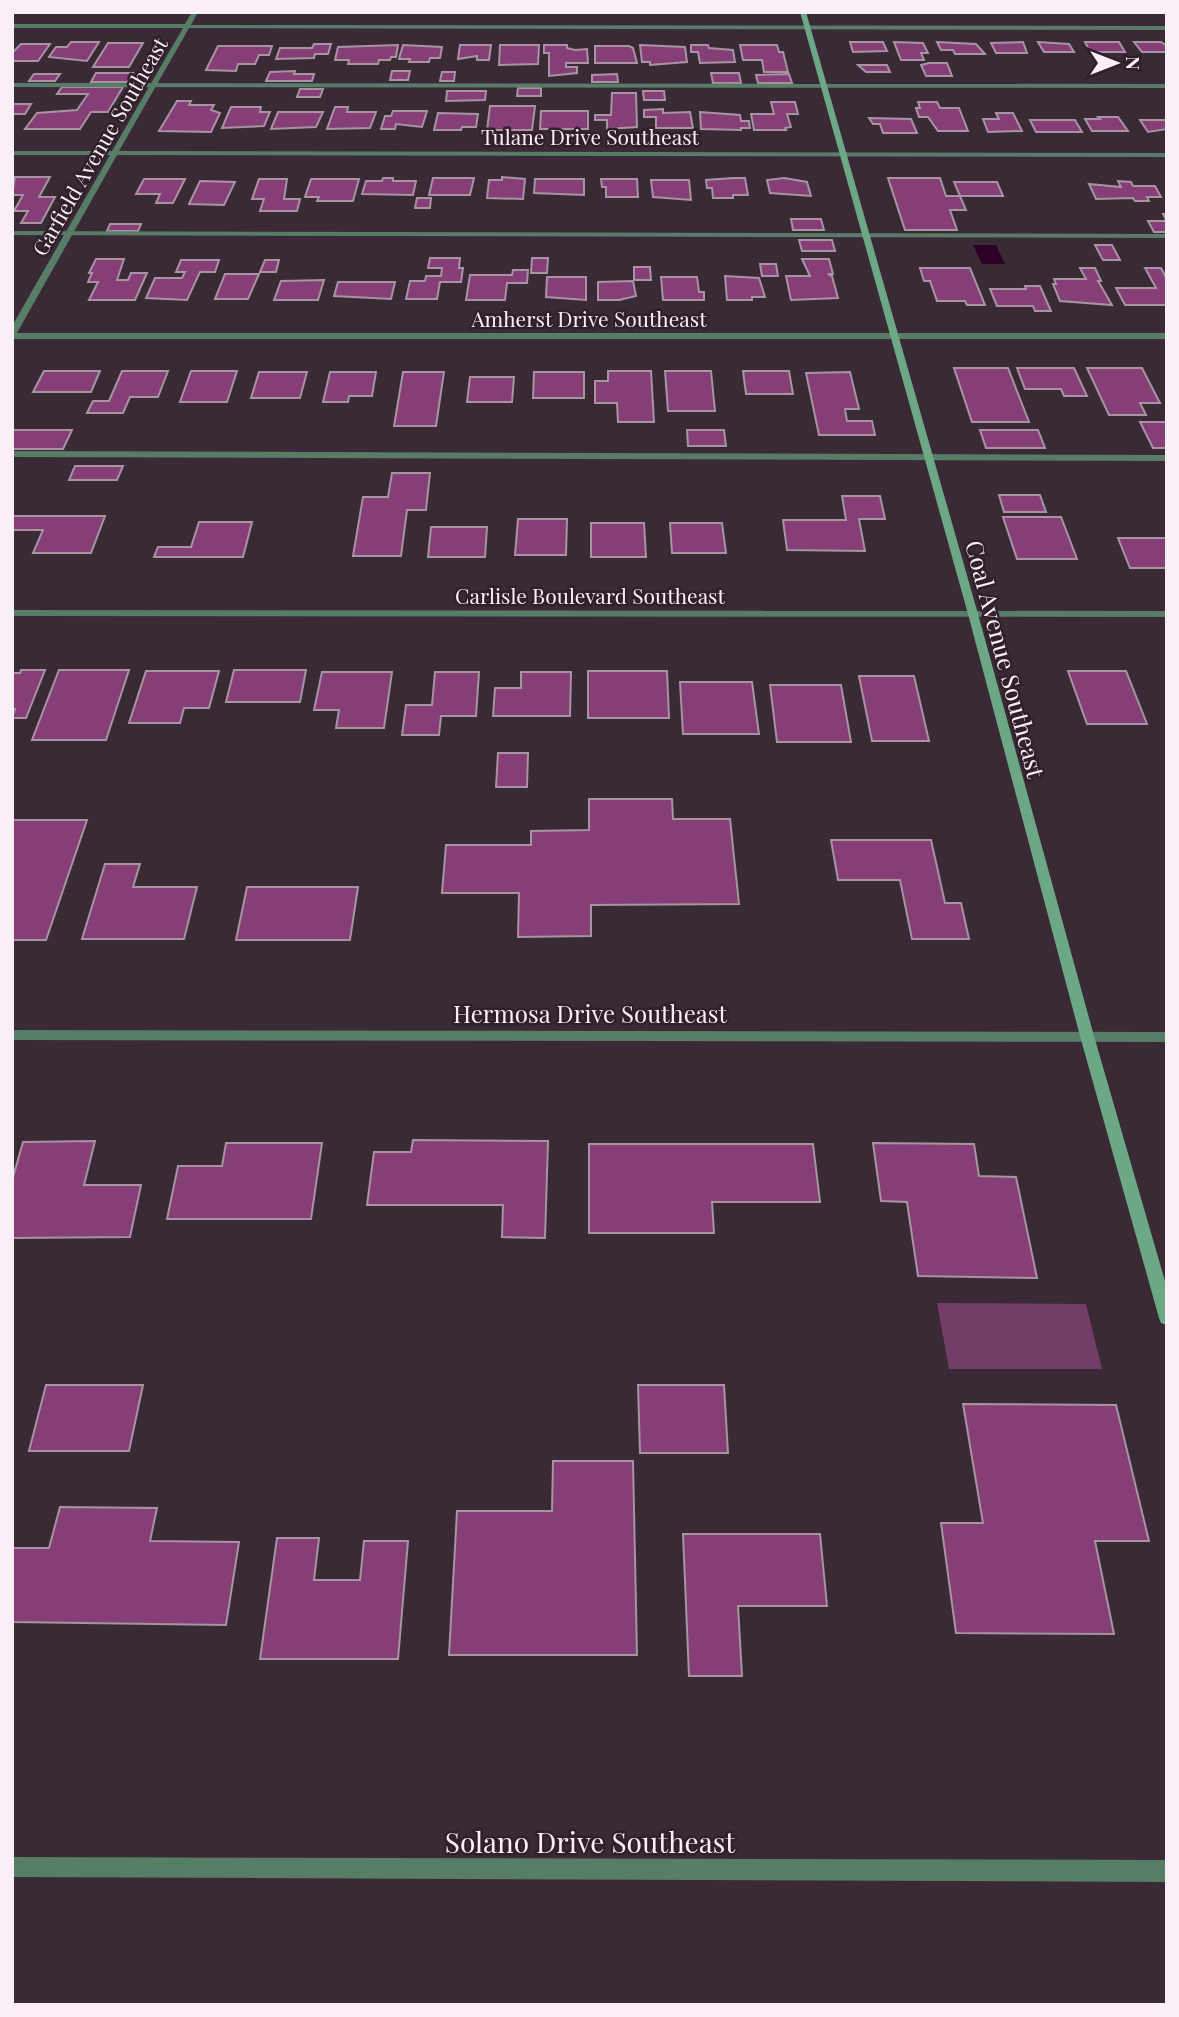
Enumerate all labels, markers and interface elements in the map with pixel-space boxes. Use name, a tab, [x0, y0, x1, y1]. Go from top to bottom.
north arrow	[1081, 28, 1151, 98]
street label: Garfield Avenue Southeast	[25, 31, 173, 260]
text: N	[1121, 56, 1147, 70]
street label: Tulane Drive Southeast	[481, 122, 700, 150]
street label: Amherst Drive Southeast	[470, 304, 707, 332]
street label: Coal Avenue Southeast	[959, 537, 1053, 782]
street label: Carlisle Boulevard Southeast	[455, 581, 725, 609]
street label: Hermosa Drive Southeast	[453, 997, 728, 1029]
street label: Solano Drive Southeast	[445, 1823, 736, 1860]

